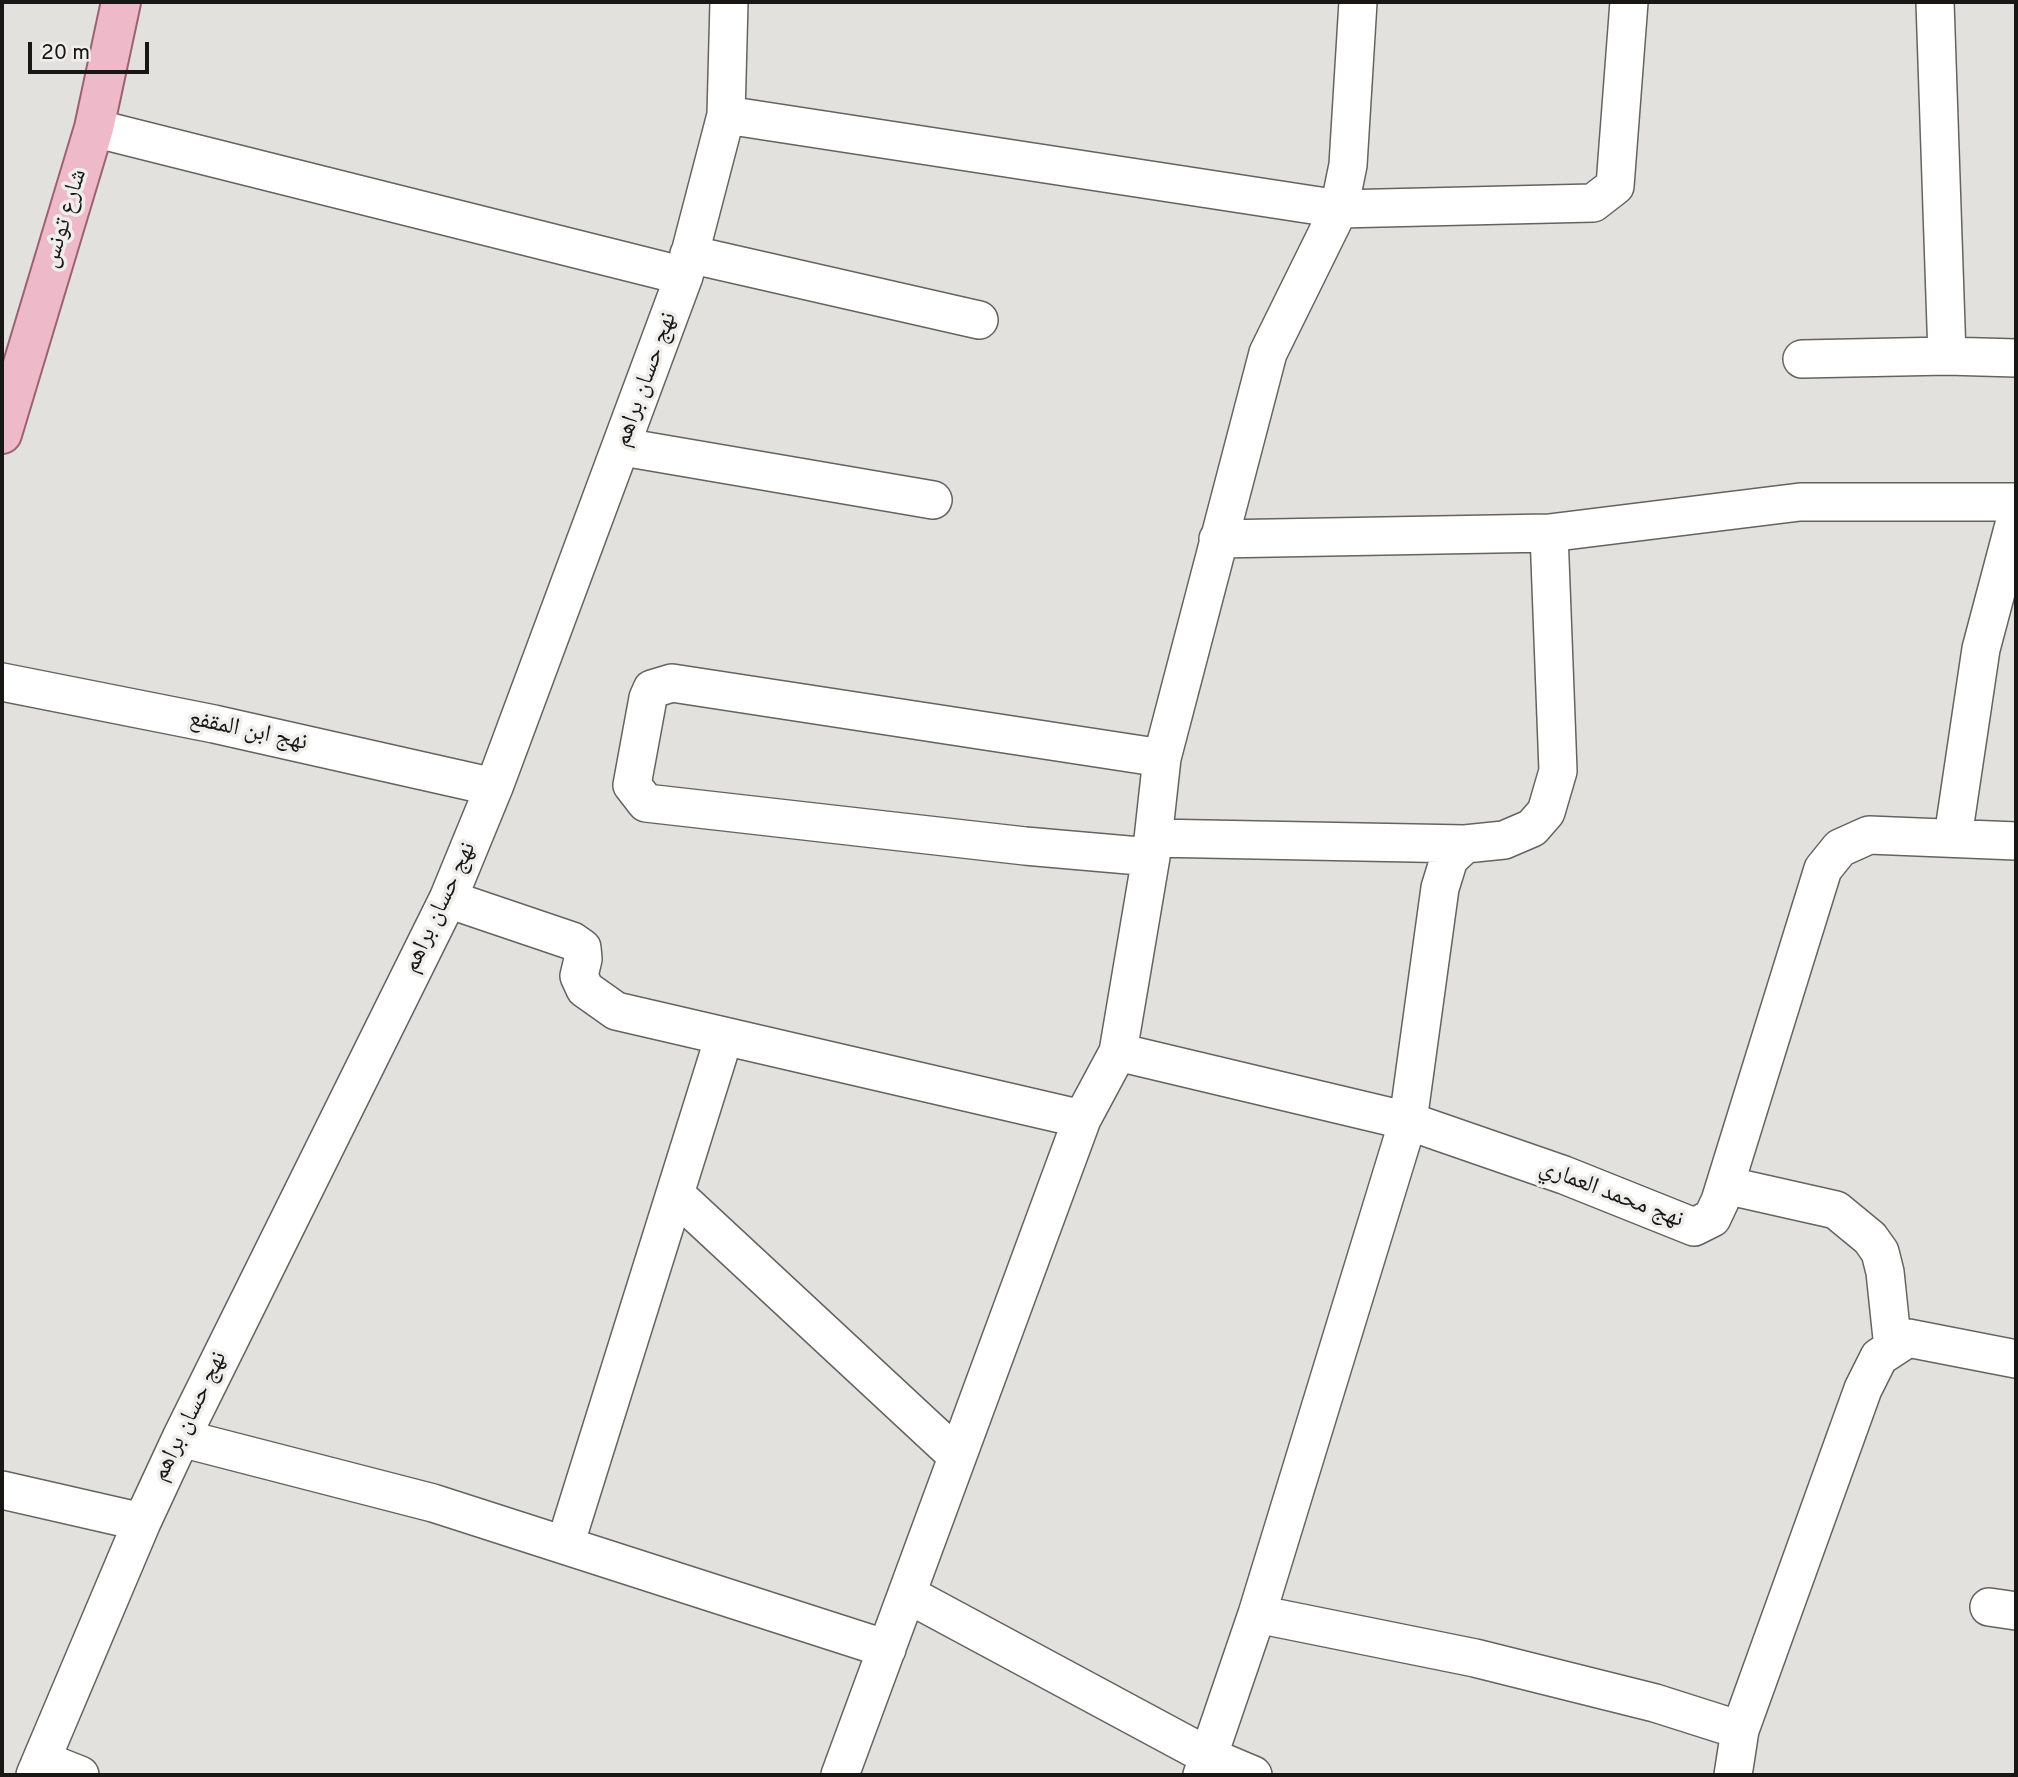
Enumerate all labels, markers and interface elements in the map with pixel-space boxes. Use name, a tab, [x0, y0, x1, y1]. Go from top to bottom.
scale bar	[32, 28, 152, 72]
text: 20 m	[41, 40, 90, 67]
street label: شارع تونس	[37, 166, 95, 272]
street label: نهج حسان براهم	[609, 309, 685, 451]
street label: نهج ابن المقفع	[186, 705, 310, 759]
street label: نهج حسان براهم	[398, 838, 484, 978]
street label: نهج محمد العماري	[1535, 1154, 1687, 1236]
street label: نهج حسان براهم	[147, 1347, 235, 1487]

